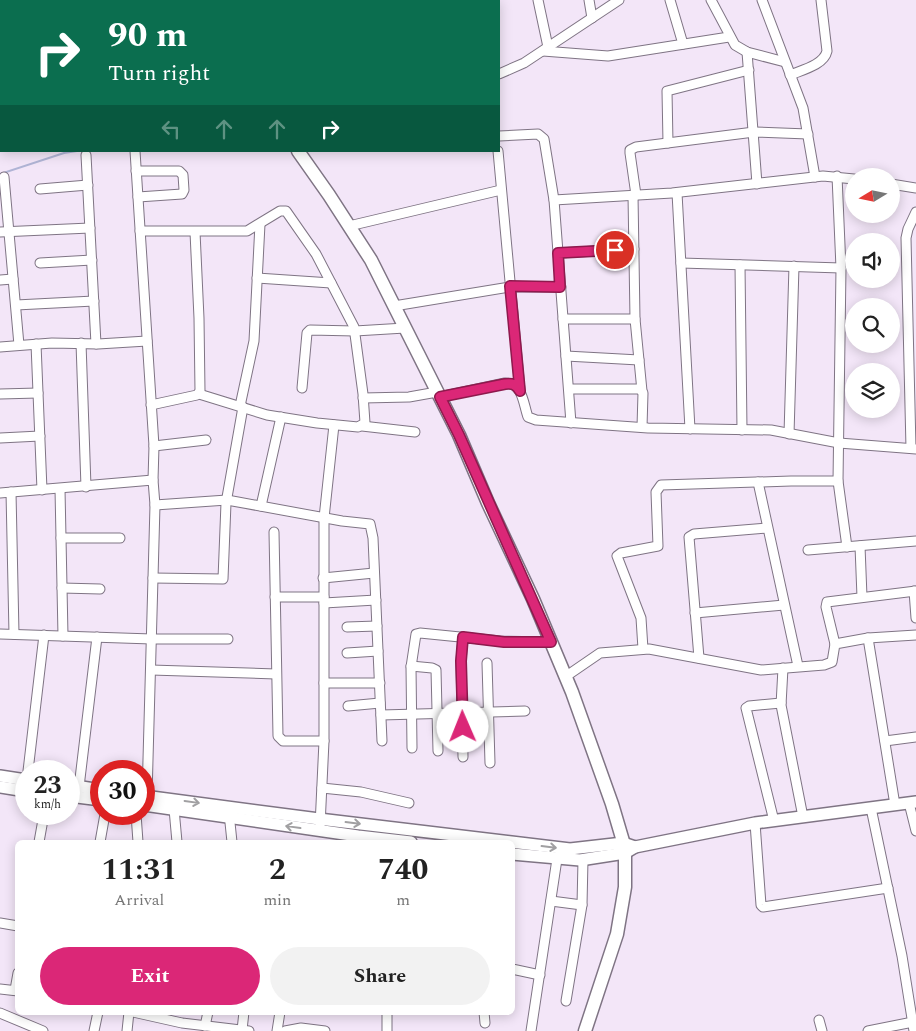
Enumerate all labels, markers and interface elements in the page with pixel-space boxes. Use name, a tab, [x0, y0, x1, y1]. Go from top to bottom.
text: 90 m	[108, 9, 188, 62]
icon: right	[25, 20, 90, 85]
text: Turn right	[108, 57, 210, 90]
icon: left	[157, 115, 185, 143]
icon: ahead	[210, 115, 238, 143]
icon: ahead	[263, 115, 291, 143]
icon: right	[316, 115, 344, 143]
north arrow	[845, 168, 900, 222]
map controls	[845, 168, 900, 418]
pin	[594, 229, 636, 271]
button: sound	[845, 233, 900, 288]
icon: arrive	[601, 236, 629, 264]
button: search	[845, 298, 900, 353]
button: layers	[845, 363, 900, 418]
position arrow	[436, 700, 488, 752]
speed limit sign: 30	[90, 760, 155, 825]
text: 23	[33, 767, 62, 805]
text: km/h	[34, 795, 61, 814]
one-way arrow	[184, 797, 200, 807]
one-way arrow	[345, 818, 361, 828]
one-way arrow	[285, 821, 301, 831]
one-way arrow	[541, 842, 557, 852]
text: 11:31	[102, 847, 177, 893]
text: 2	[269, 847, 286, 893]
text: 740	[378, 847, 428, 893]
text: Arrival	[114, 888, 164, 912]
text: min	[263, 888, 291, 912]
text: m	[396, 888, 410, 912]
button: Exit	[40, 947, 260, 1005]
button: Share	[270, 947, 490, 1005]

